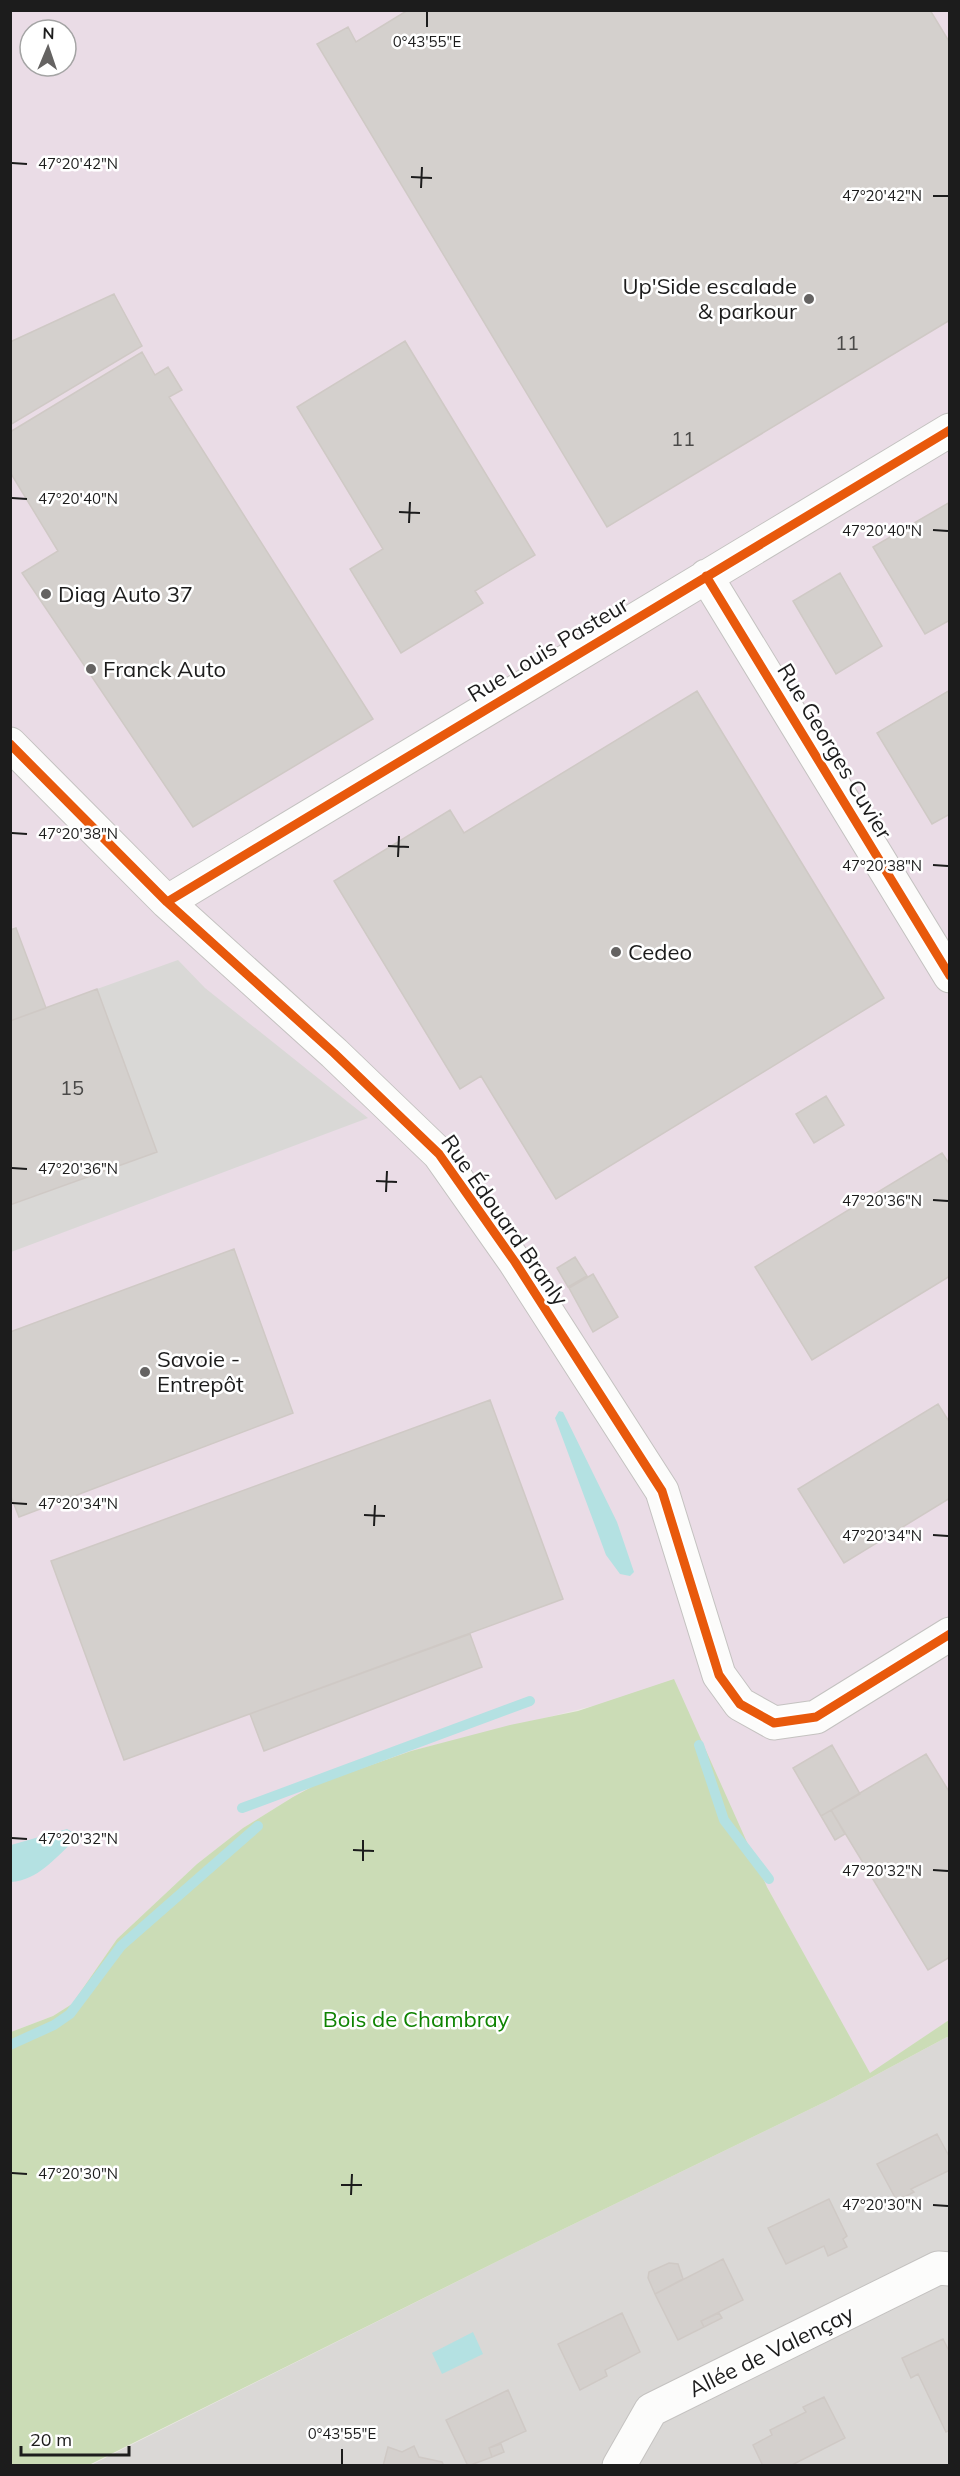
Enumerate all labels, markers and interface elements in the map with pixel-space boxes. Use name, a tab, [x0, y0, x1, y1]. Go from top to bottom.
north arrow	[18, 18, 78, 78]
text: N	[42, 23, 55, 43]
text: 0°43'55"E	[393, 32, 461, 51]
text: 47°20'42"N	[38, 154, 118, 173]
text: 47°20'42"N	[842, 186, 922, 205]
place label: Up'Side escalade & parkour	[623, 272, 797, 325]
marker: Up'Side escalade & parkour	[802, 292, 816, 306]
house number: 11	[835, 330, 859, 355]
house number: 11	[671, 426, 695, 451]
text: 47°20'40"N	[38, 489, 118, 508]
text: 47°20'40"N	[842, 521, 922, 540]
place label: Diag Auto 37	[58, 580, 193, 608]
marker: Diag Auto 37	[39, 587, 53, 601]
street label: Rue Louis Pasteur	[462, 590, 634, 708]
place label: Franck Auto	[103, 655, 226, 683]
street label: Rue Georges Cuvier	[771, 658, 899, 844]
marker: Franck Auto	[84, 662, 98, 676]
text: 47°20'38"N	[38, 824, 118, 843]
text: 47°20'38"N	[842, 856, 922, 875]
place label: Cedeo	[628, 938, 692, 966]
marker: Cedeo	[609, 945, 623, 959]
house number: 15	[60, 1075, 84, 1100]
street label: Rue Édouard Branly	[435, 1129, 575, 1311]
text: 47°20'36"N	[38, 1159, 118, 1178]
text: 47°20'36"N	[842, 1191, 922, 1210]
place label: Savoie - Entrepôt	[157, 1345, 244, 1398]
marker: Savoie - Entrepôt	[138, 1365, 152, 1379]
text: 47°20'34"N	[38, 1494, 118, 1513]
text: 47°20'34"N	[842, 1526, 922, 1545]
text: 47°20'32"N	[38, 1829, 118, 1848]
text: 47°20'32"N	[842, 1861, 922, 1880]
park label: Bois de Chambray	[323, 2005, 510, 2033]
text: 47°20'30"N	[38, 2164, 118, 2183]
text: 47°20'30"N	[842, 2195, 922, 2214]
street label: Allée de Valençay	[684, 2299, 858, 2403]
scale bar	[21, 2419, 129, 2457]
text: 0°43'55"E	[308, 2424, 376, 2443]
text: 20 m	[30, 2428, 72, 2451]

